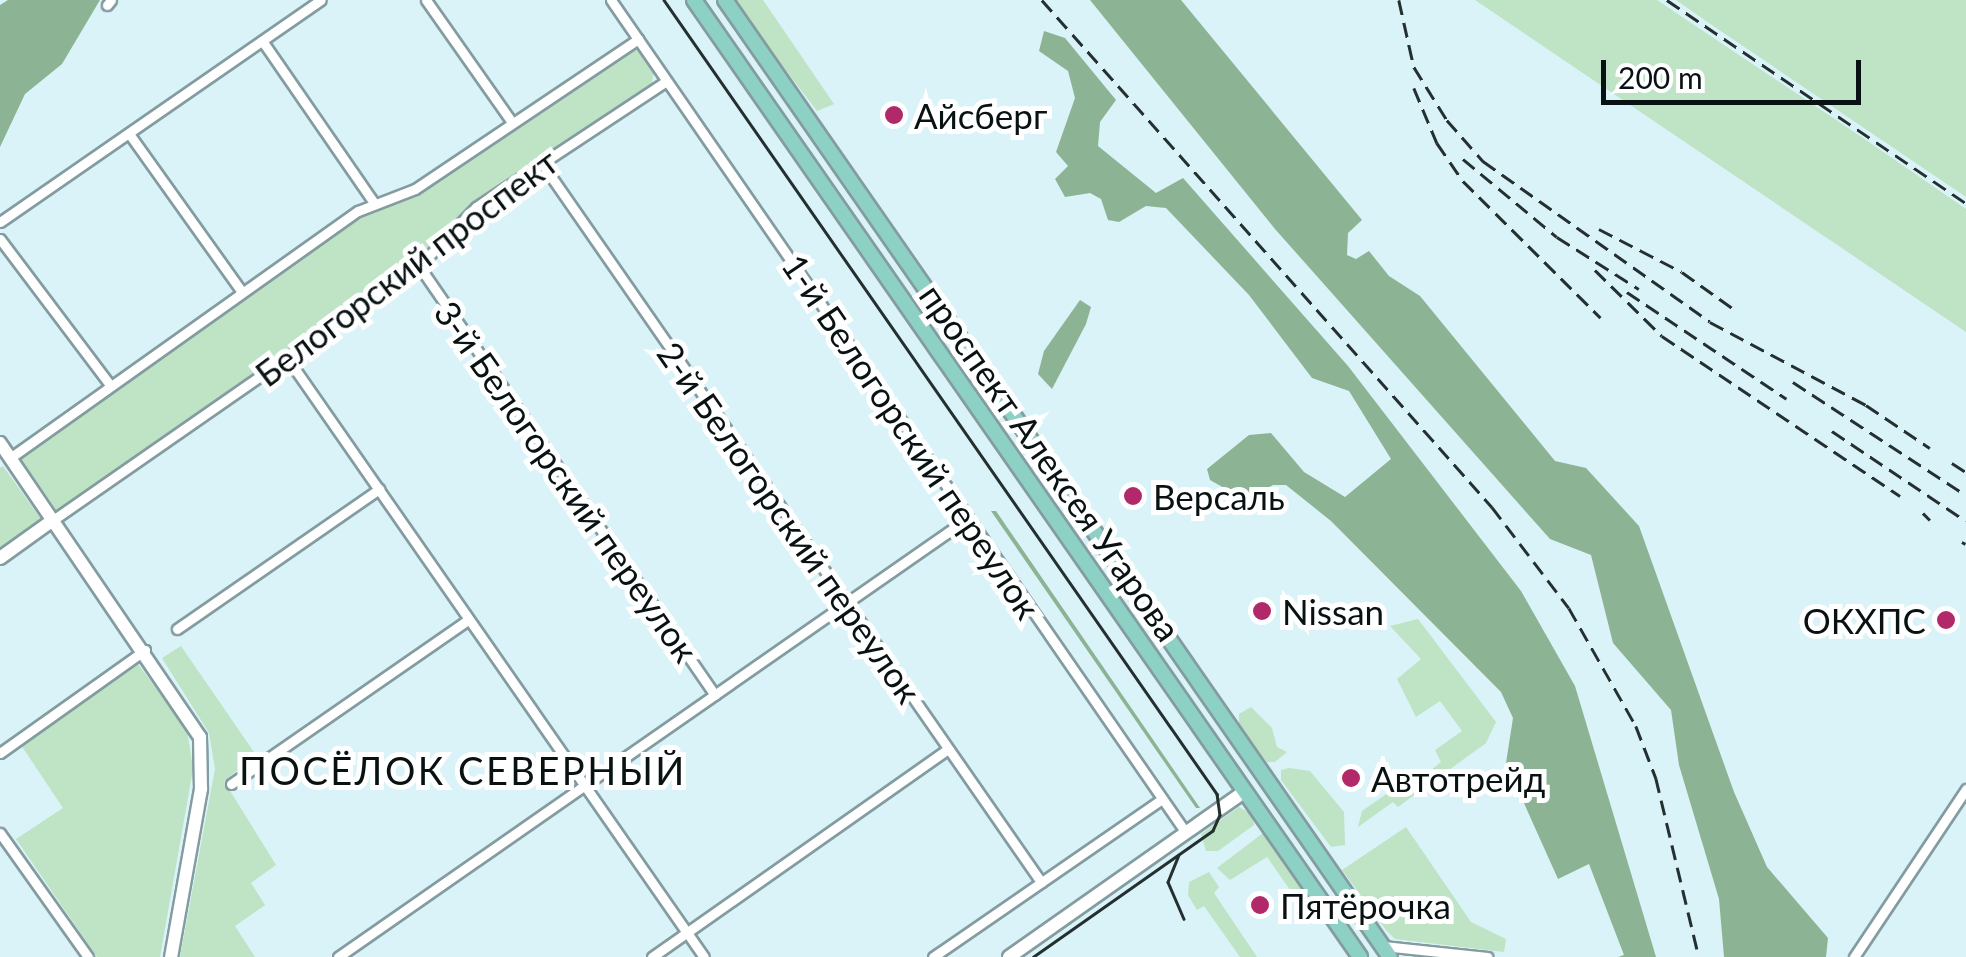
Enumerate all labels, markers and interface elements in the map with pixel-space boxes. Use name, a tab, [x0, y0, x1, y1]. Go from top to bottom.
scale bar	[1606, 40, 1866, 102]
text: 200 m	[1618, 59, 1703, 95]
place label: Айсберг	[914, 94, 1047, 136]
marker: Айсберг	[883, 104, 905, 126]
street label: Белогорский проспект	[247, 140, 565, 394]
street label: 1-й Белогорский переулок	[774, 246, 1050, 626]
street label: проспект Алексея Угарова	[912, 276, 1190, 648]
street label: 3-й Белогорский переулок	[426, 293, 708, 669]
street label: 2-й Белогорский переулок	[649, 334, 931, 710]
place label: Версаль	[1153, 475, 1285, 517]
marker: Версаль	[1122, 485, 1144, 507]
place label: Nissan	[1282, 590, 1384, 632]
place label: ОКХПС	[1803, 599, 1926, 641]
marker: Nissan	[1251, 600, 1273, 622]
marker: ОКХПС	[1935, 609, 1957, 631]
district label: ПОСЁЛОК СЕВЕРНЫЙ	[239, 748, 687, 794]
place label: Автотрейд	[1371, 757, 1545, 799]
marker: Автотрейд	[1340, 767, 1362, 789]
place label: Пятёрочка	[1280, 884, 1451, 926]
marker: Пятёрочка	[1249, 894, 1271, 916]

